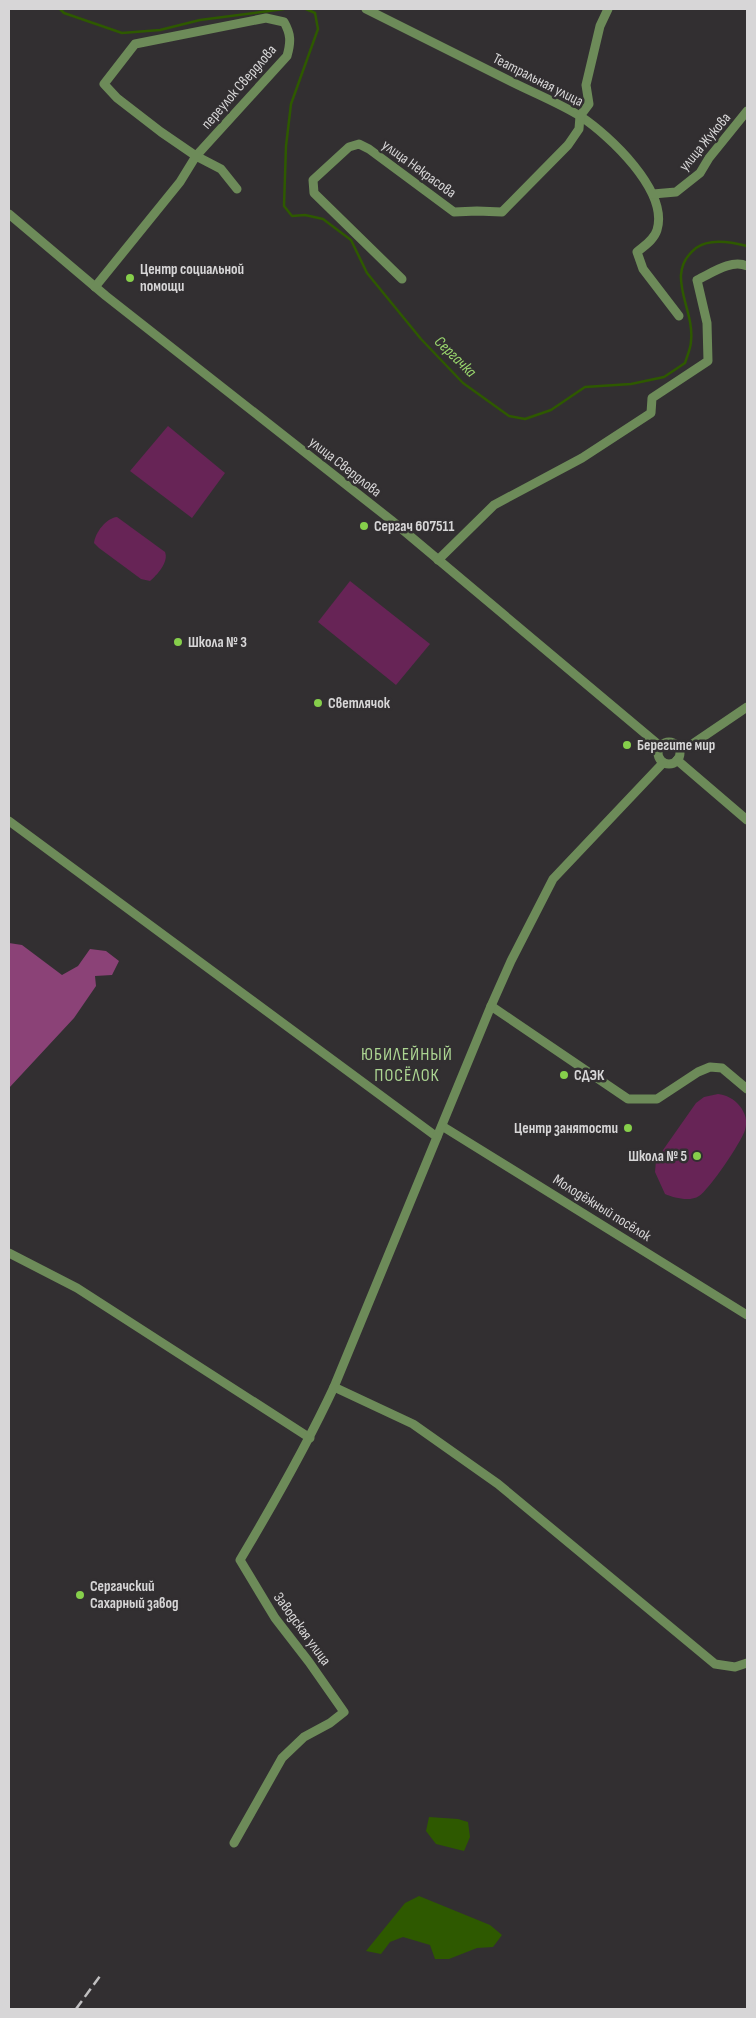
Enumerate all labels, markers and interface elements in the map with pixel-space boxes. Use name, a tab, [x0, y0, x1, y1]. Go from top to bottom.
street label: переулок Свердлова	[197, 41, 281, 133]
street label: Театральная улица	[490, 49, 587, 111]
street label: улица Жукова	[675, 109, 735, 175]
street label: улица Некрасова	[378, 136, 460, 202]
place label: Центр социальной помощи	[140, 260, 244, 296]
marker: Центр социальной помощи	[124, 272, 136, 284]
water label: Сергачка	[430, 332, 480, 382]
street label: улица Свердлова	[305, 433, 385, 501]
place label: Сергач 607511	[374, 517, 454, 536]
marker: Сергач 607511	[358, 520, 370, 532]
place label: Школа № 3	[188, 633, 247, 652]
marker: Школа № 3	[172, 636, 184, 648]
place label: Светлячок	[328, 694, 391, 713]
marker: Светлячок	[312, 697, 324, 709]
place label: Берегите мир	[637, 736, 715, 755]
marker: Берегите мир	[621, 739, 633, 751]
district label: ЮБИЛЕЙНЫЙ ПОСЁЛОК	[361, 1044, 453, 1086]
place label: СДЭК	[574, 1066, 605, 1085]
marker: СДЭК	[558, 1069, 570, 1081]
place label: Центр занятости	[514, 1119, 618, 1138]
marker: Центр занятости	[622, 1122, 634, 1134]
place label: Школа № 5	[628, 1147, 687, 1166]
marker: Школа № 5	[691, 1150, 703, 1162]
street label: Молодёжный посёлок	[549, 1170, 655, 1246]
place label: Сергачский Сахарный завод	[90, 1577, 179, 1613]
marker: Сергачский Сахарный завод	[74, 1589, 86, 1601]
street label: Заводская улица	[269, 1589, 335, 1670]

